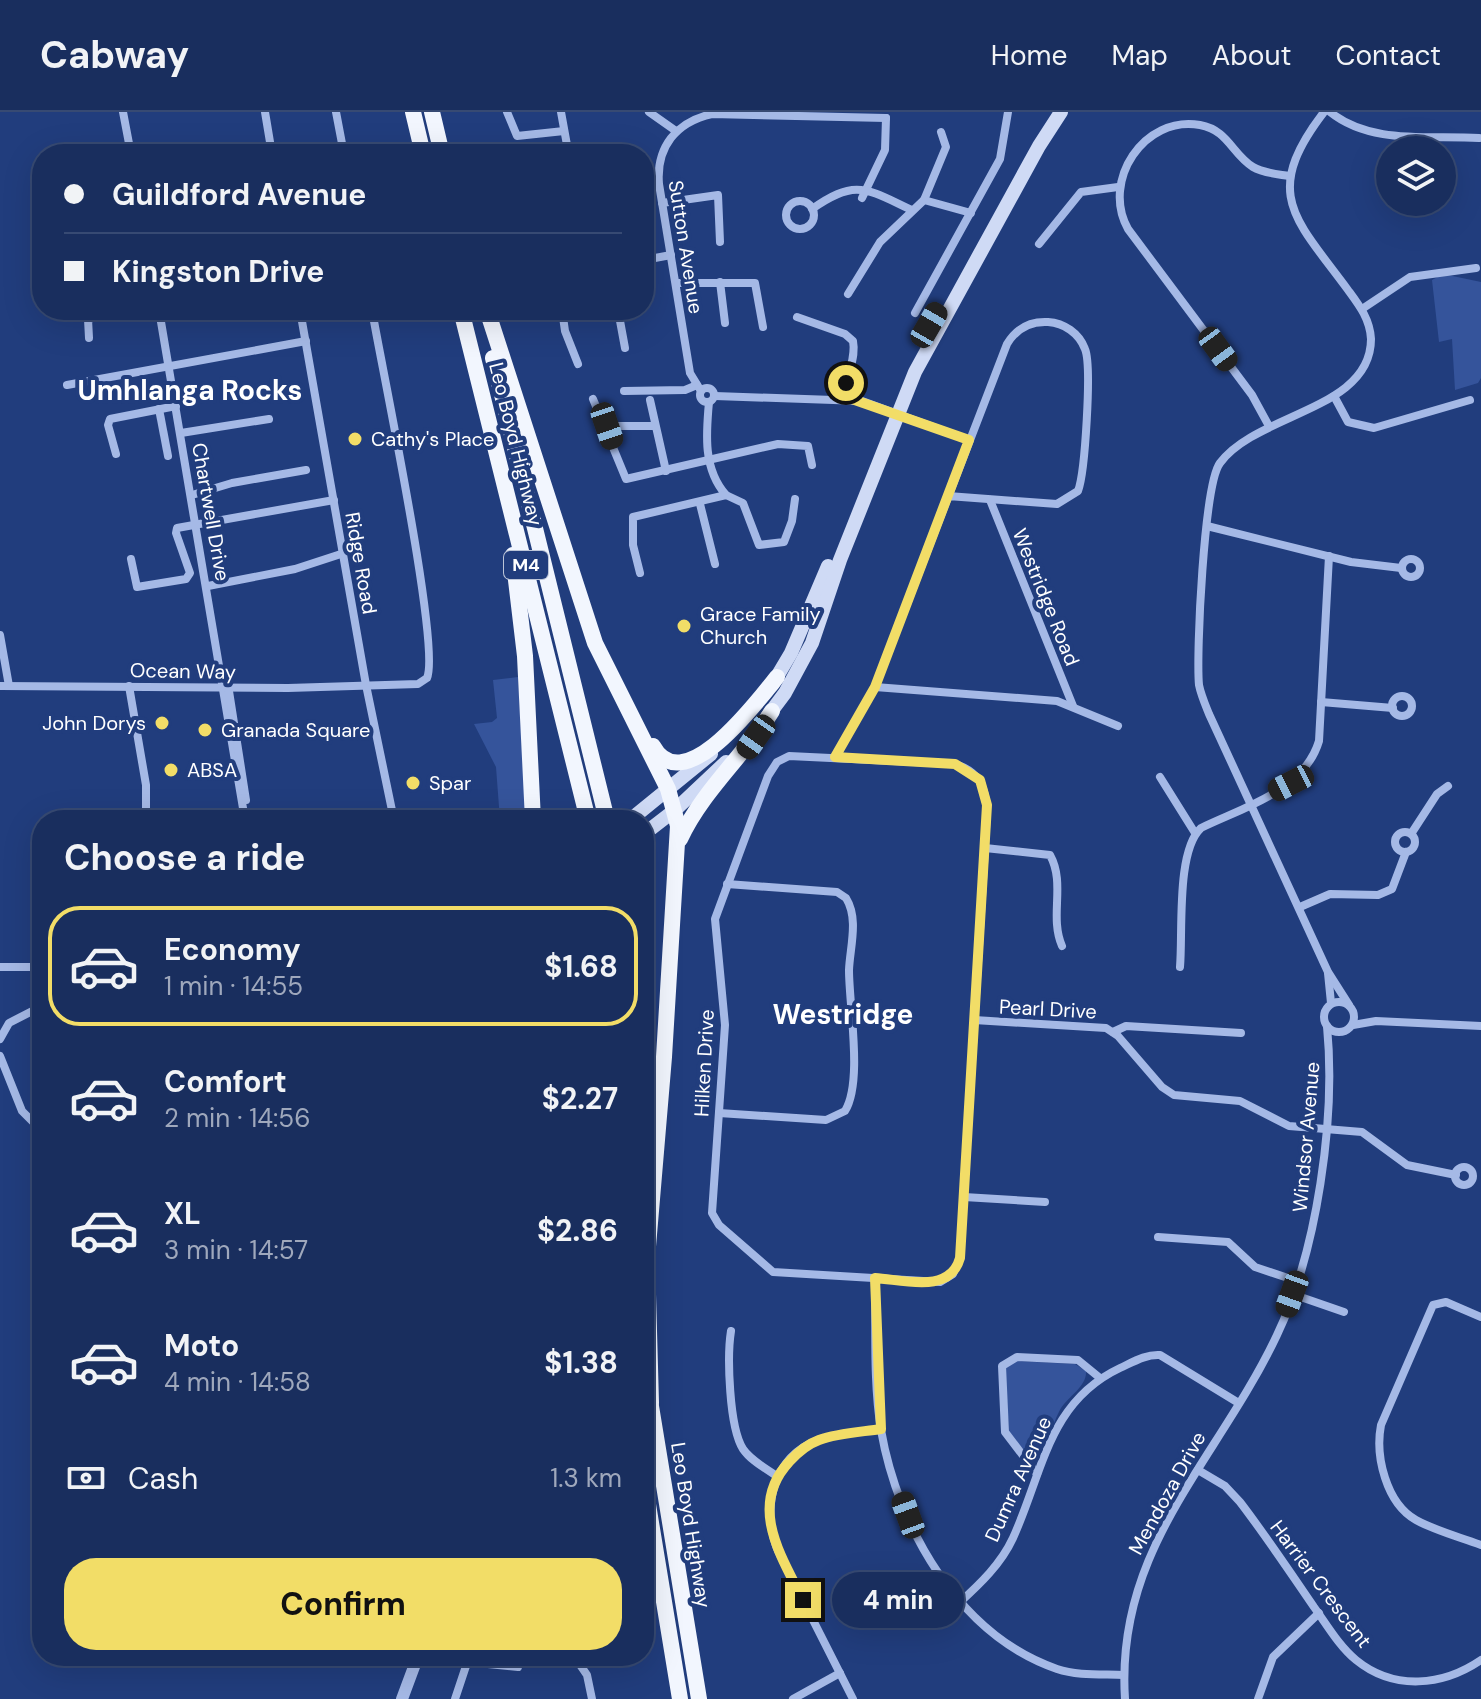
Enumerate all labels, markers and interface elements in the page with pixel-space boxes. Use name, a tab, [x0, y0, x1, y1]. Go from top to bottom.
text: Cabway	[40, 30, 189, 80]
text: Home	[991, 37, 1067, 74]
text: Map	[1111, 37, 1168, 74]
text: About	[1212, 37, 1291, 74]
text: Contact	[1335, 37, 1441, 74]
map controls	[1376, 136, 1456, 216]
button: layers	[1376, 136, 1456, 216]
text: Guildford Avenue	[112, 175, 366, 214]
street label: Sutton Avenue	[663, 178, 709, 316]
text: Kingston Drive	[112, 252, 324, 291]
car	[907, 298, 951, 352]
car	[1194, 323, 1242, 375]
street label: Leo Boyd Highway	[483, 360, 549, 528]
route start	[828, 365, 864, 401]
district label: Umhlanga Rocks	[78, 372, 303, 409]
car	[588, 399, 626, 453]
place label: Cathy's Place	[371, 426, 494, 452]
marker: Cathy's Place	[346, 430, 364, 448]
street label: Chartwell Drive	[186, 441, 236, 583]
street label: Ridge Road	[339, 510, 383, 616]
street label: Westridge Road	[1007, 524, 1085, 670]
road number: M4	[504, 551, 548, 579]
place label: Grace Family Church	[700, 601, 821, 650]
marker: Grace Family Church	[675, 617, 693, 635]
street label: Ocean Way	[130, 657, 236, 685]
place label: John Dorys	[42, 710, 146, 736]
car	[732, 710, 780, 764]
marker: John Dorys	[153, 714, 171, 732]
place label: Granada Square	[221, 717, 370, 743]
marker: Granada Square	[196, 721, 214, 739]
place label: ABSA	[187, 757, 237, 783]
marker: ABSA	[162, 761, 180, 779]
car	[1264, 761, 1318, 805]
place label: Spar	[429, 770, 471, 796]
marker: Spar	[404, 774, 422, 792]
text: Choose a ride	[64, 834, 305, 881]
icon: car	[68, 930, 140, 1002]
text: Economy	[164, 930, 301, 969]
text: $1.68	[544, 947, 618, 986]
text: 1 min · 14:55	[164, 969, 303, 1003]
street label: Pearl Drive	[998, 993, 1098, 1025]
district label: Westridge	[773, 996, 913, 1033]
street label: Hilken Drive	[688, 1009, 720, 1117]
street label: Windsor Avenue	[1286, 1061, 1326, 1213]
icon: car	[68, 1062, 140, 1134]
text: Comfort	[164, 1062, 287, 1101]
text: $2.27	[542, 1079, 618, 1118]
text: 2 min · 14:56	[164, 1101, 311, 1135]
icon: car	[68, 1194, 140, 1266]
text: XL	[164, 1194, 201, 1233]
text: $2.86	[537, 1211, 618, 1250]
text: 3 min · 14:57	[164, 1233, 308, 1267]
car	[1273, 1267, 1311, 1321]
icon: car	[68, 1326, 140, 1398]
text: Moto	[164, 1326, 239, 1365]
text: $1.38	[544, 1343, 618, 1382]
text: 4 min · 14:58	[164, 1365, 311, 1399]
street label: Dumra Avenue	[979, 1412, 1057, 1546]
street label: Mendoza Drive	[1122, 1427, 1212, 1559]
street label: Leo Boyd Highway	[665, 1440, 717, 1610]
icon: cash	[64, 1456, 108, 1500]
text: Cash	[128, 1459, 198, 1498]
text: 1.3 km	[550, 1461, 622, 1495]
car	[889, 1488, 927, 1542]
street label: Harrier Crescent	[1265, 1515, 1378, 1653]
button: Confirm	[64, 1558, 622, 1650]
callout: 4 min	[831, 1572, 963, 1628]
route end	[785, 1582, 821, 1618]
text: 4 min	[863, 1583, 933, 1617]

